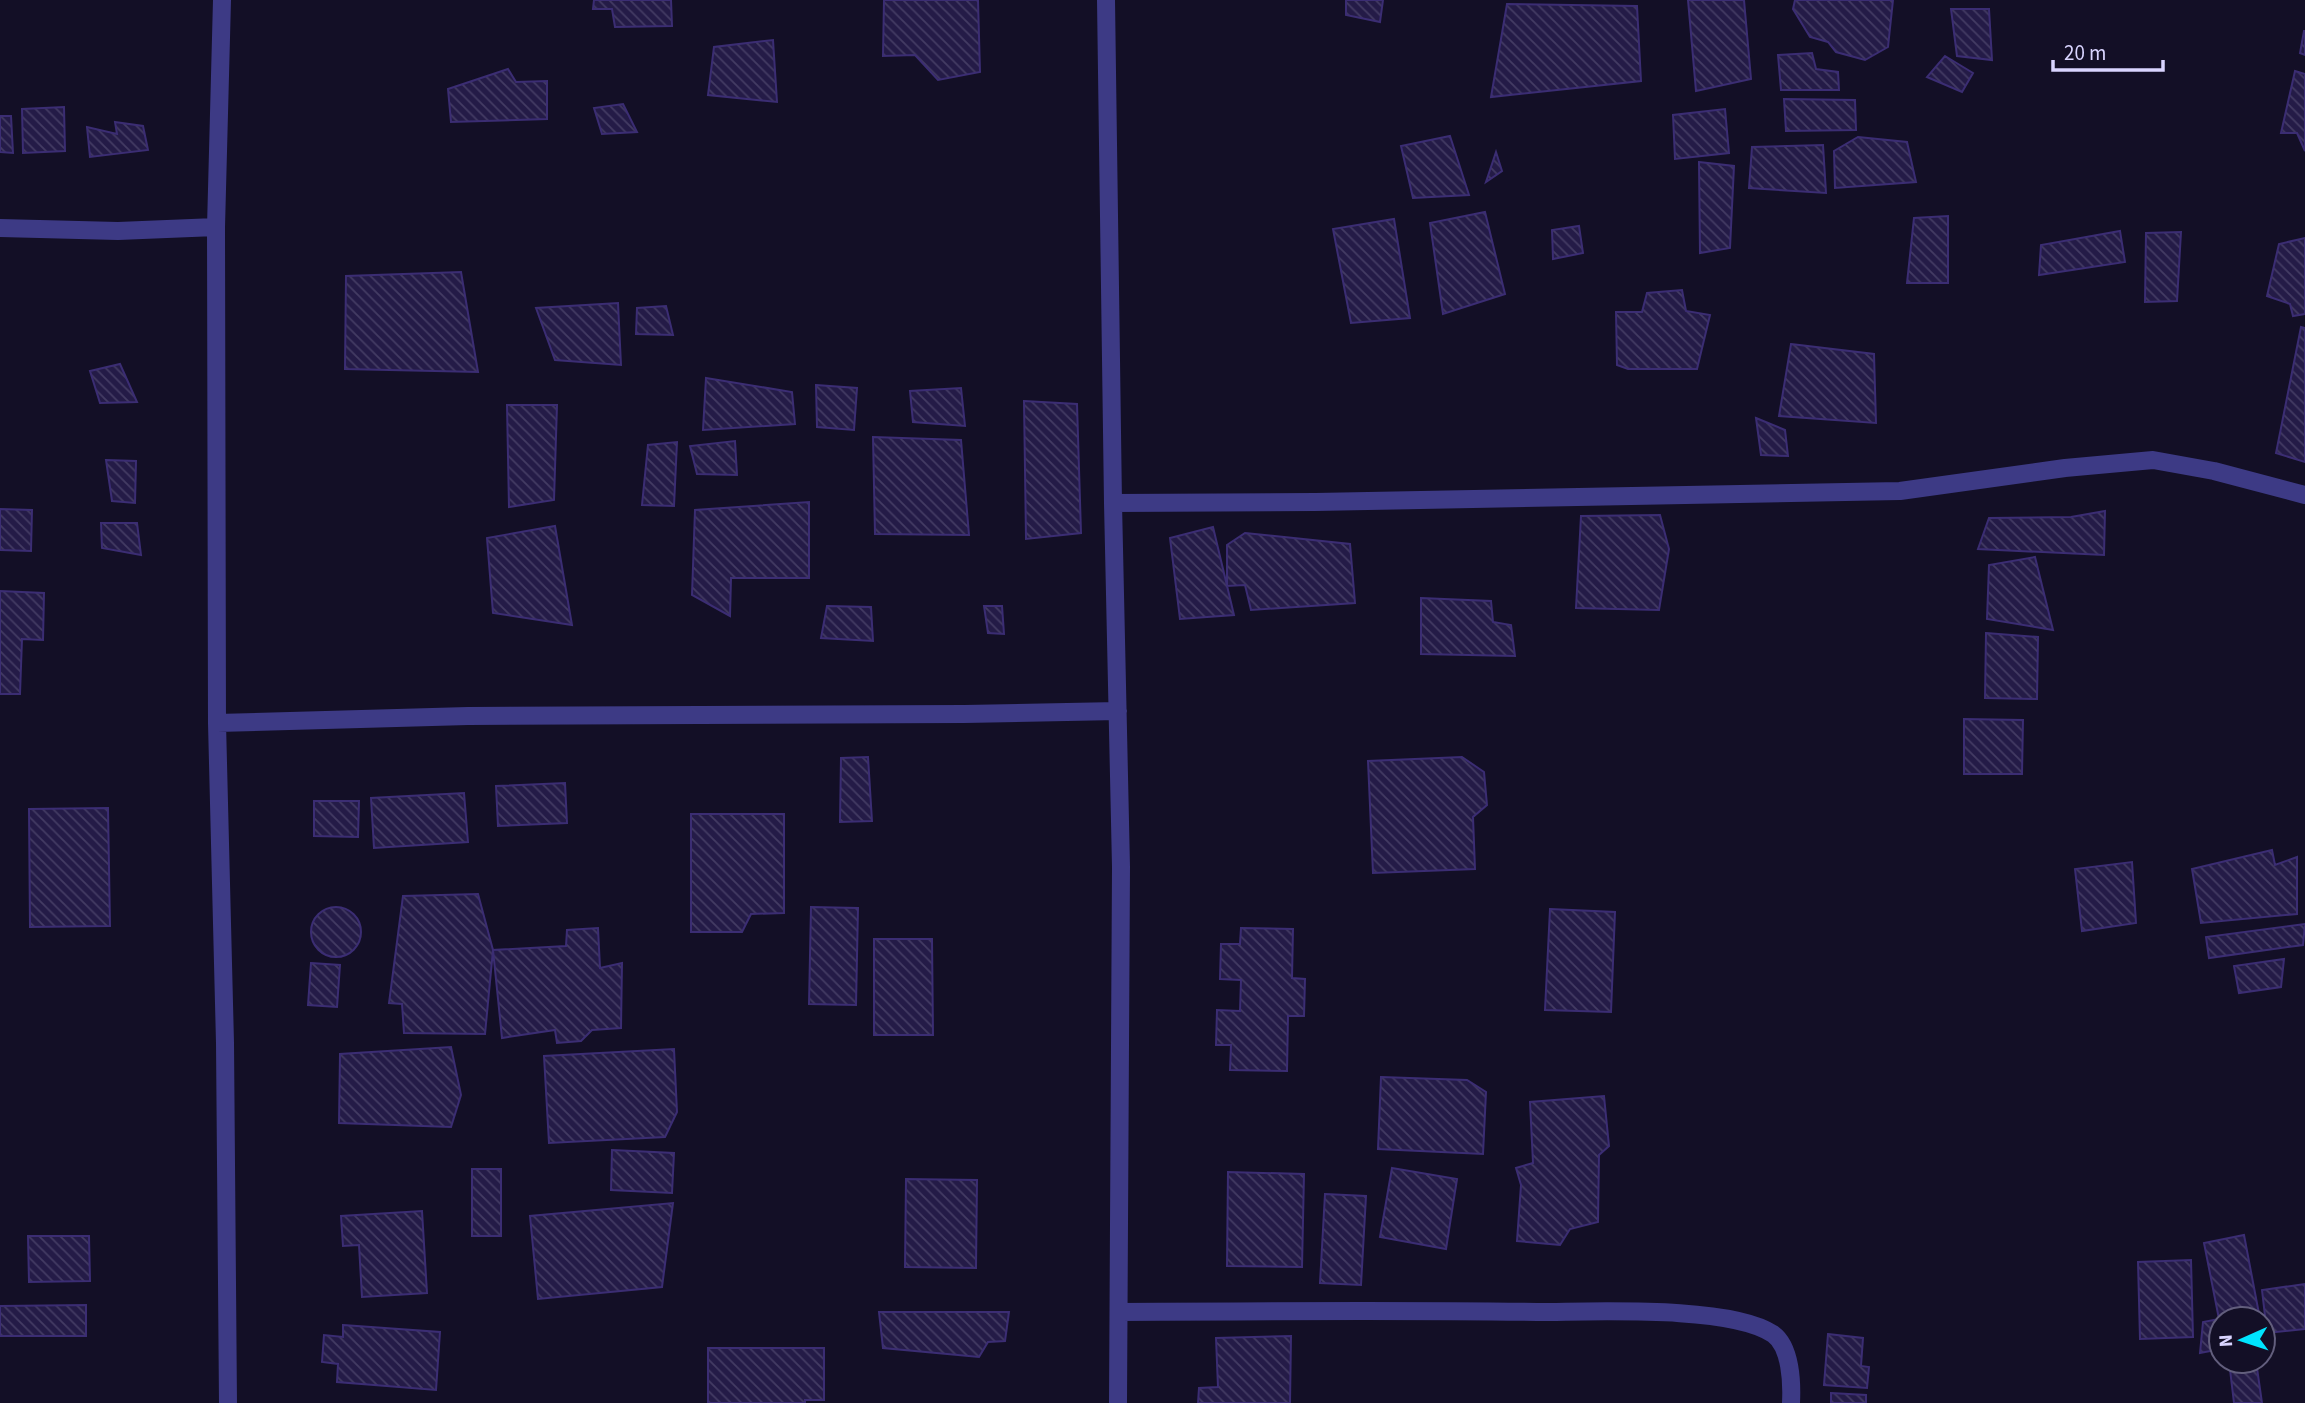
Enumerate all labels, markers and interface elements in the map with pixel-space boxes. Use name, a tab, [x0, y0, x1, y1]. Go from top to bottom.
scale bar	[2053, 28, 2163, 72]
text: 20 m	[2064, 38, 2106, 68]
north arrow	[2207, 1305, 2277, 1375]
text: N	[2213, 1334, 2240, 1348]

